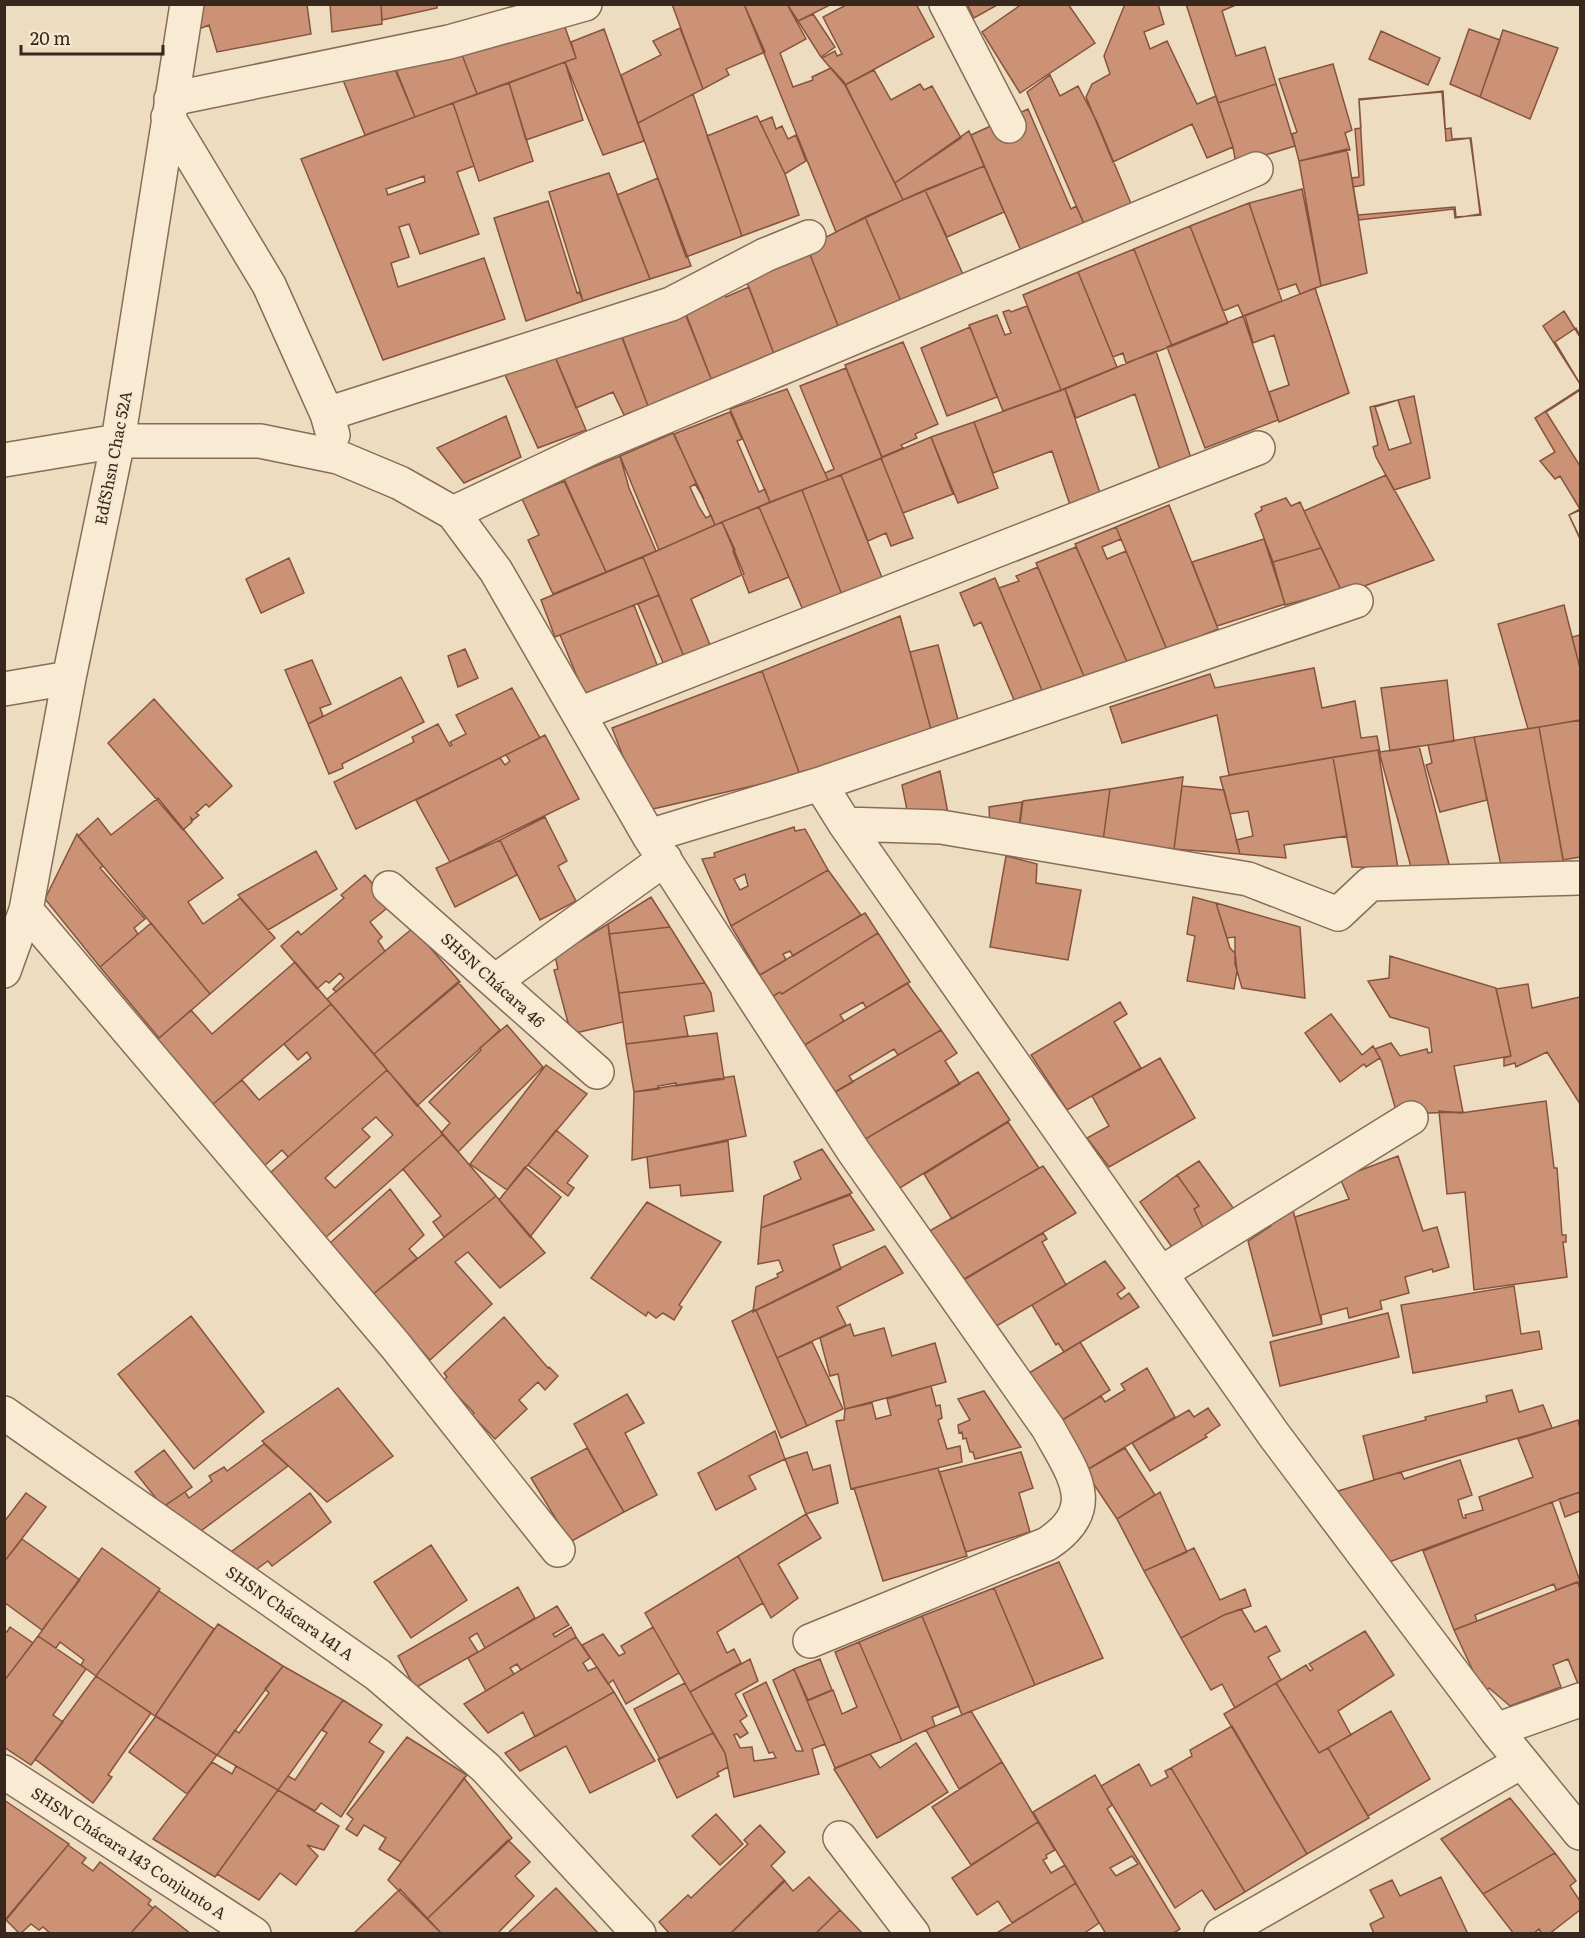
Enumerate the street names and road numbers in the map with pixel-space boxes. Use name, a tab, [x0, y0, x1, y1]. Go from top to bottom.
street label: EdfShsn Chac 52A	[87, 388, 137, 527]
street label: SHSN Chácara 46	[436, 926, 551, 1033]
street label: SHSN Chácara 141 A	[222, 1559, 360, 1666]
street label: SHSN Chácara 143 Conjunto A	[27, 1780, 232, 1924]

